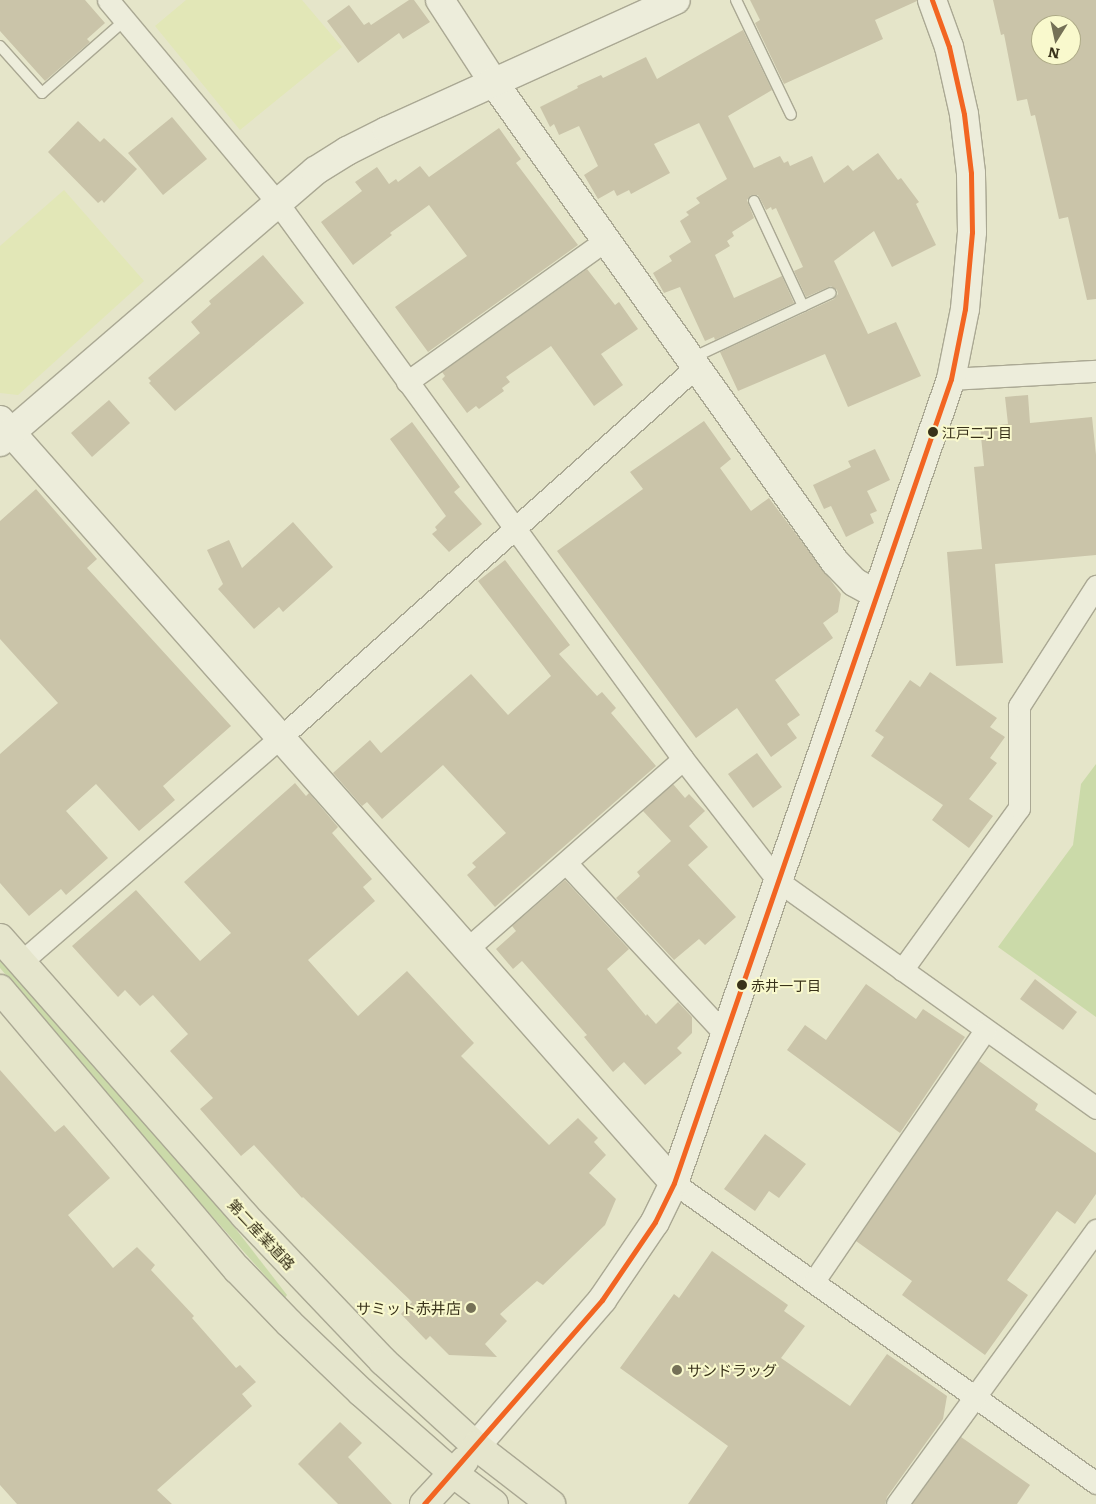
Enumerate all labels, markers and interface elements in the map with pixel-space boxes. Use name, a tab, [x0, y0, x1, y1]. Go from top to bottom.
north arrow	[1031, 15, 1081, 65]
text: N	[1046, 43, 1061, 65]
place label: 江戸二丁目	[942, 424, 1012, 440]
marker: 江戸二丁目	[928, 427, 938, 437]
place label: 赤井一丁目	[751, 977, 821, 993]
marker: 赤井一丁目	[737, 980, 747, 990]
street label: 第二産業道路	[225, 1195, 299, 1273]
place label: サミット赤井店	[356, 1299, 461, 1317]
marker: サミット赤井店	[465, 1302, 477, 1314]
place label: サンドラッグ	[687, 1361, 777, 1379]
marker: サンドラッグ	[671, 1364, 683, 1376]

